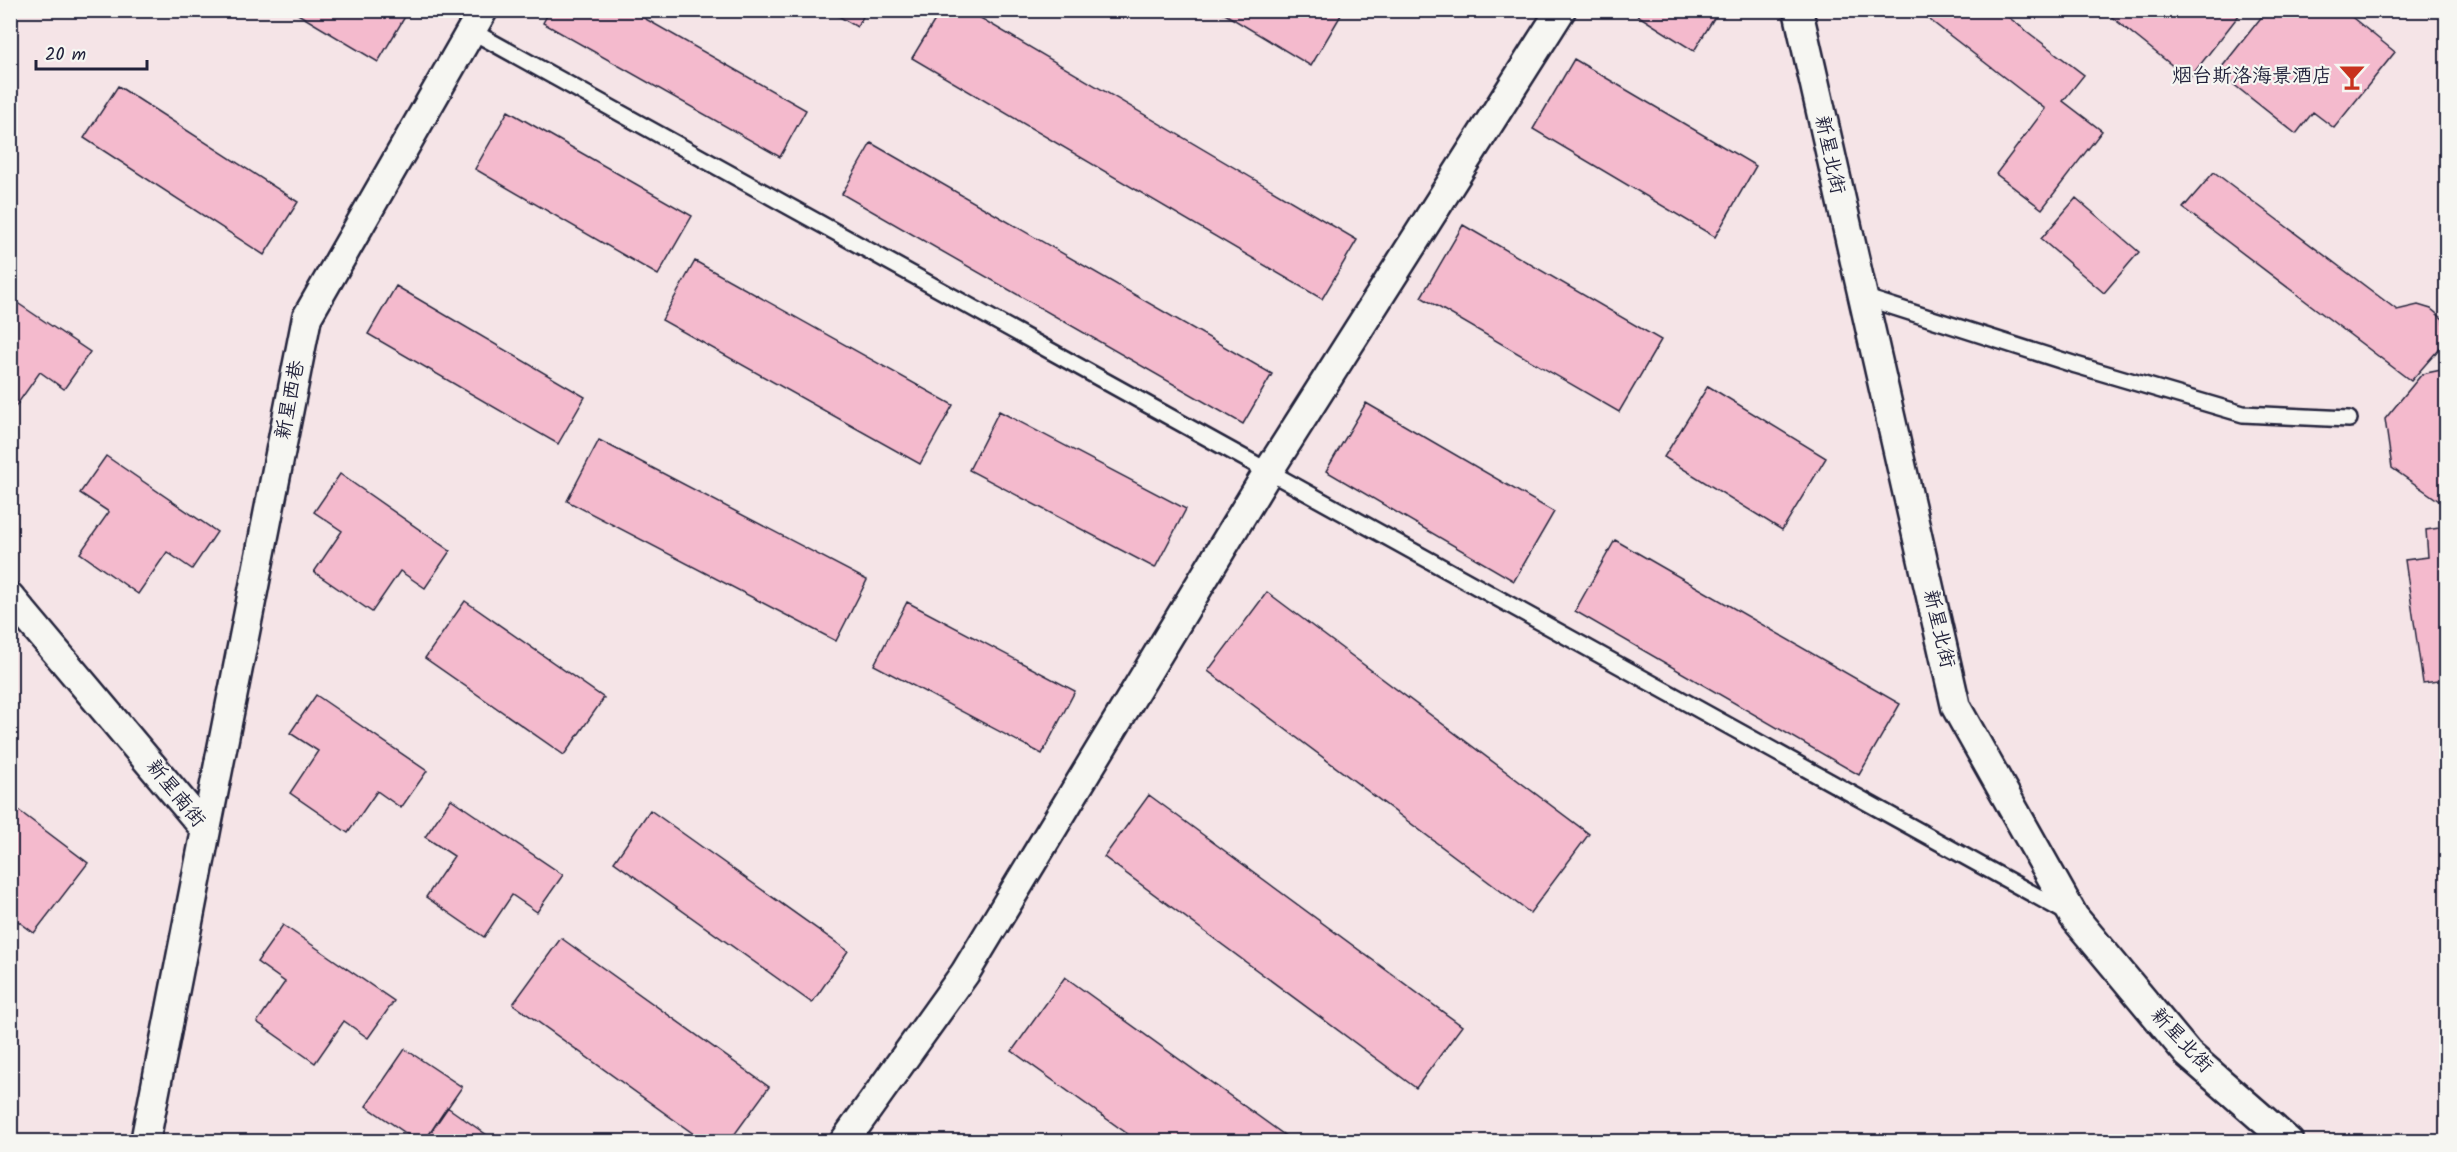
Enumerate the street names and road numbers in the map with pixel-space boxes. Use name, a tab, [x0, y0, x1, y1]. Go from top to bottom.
street label: 新星北街	[1805, 113, 1853, 197]
street label: 新星西巷	[268, 357, 315, 442]
street label: 新星北街	[1913, 586, 1963, 672]
street label: 新星南街	[137, 753, 213, 835]
street label: 新星北街	[2142, 1001, 2220, 1081]

